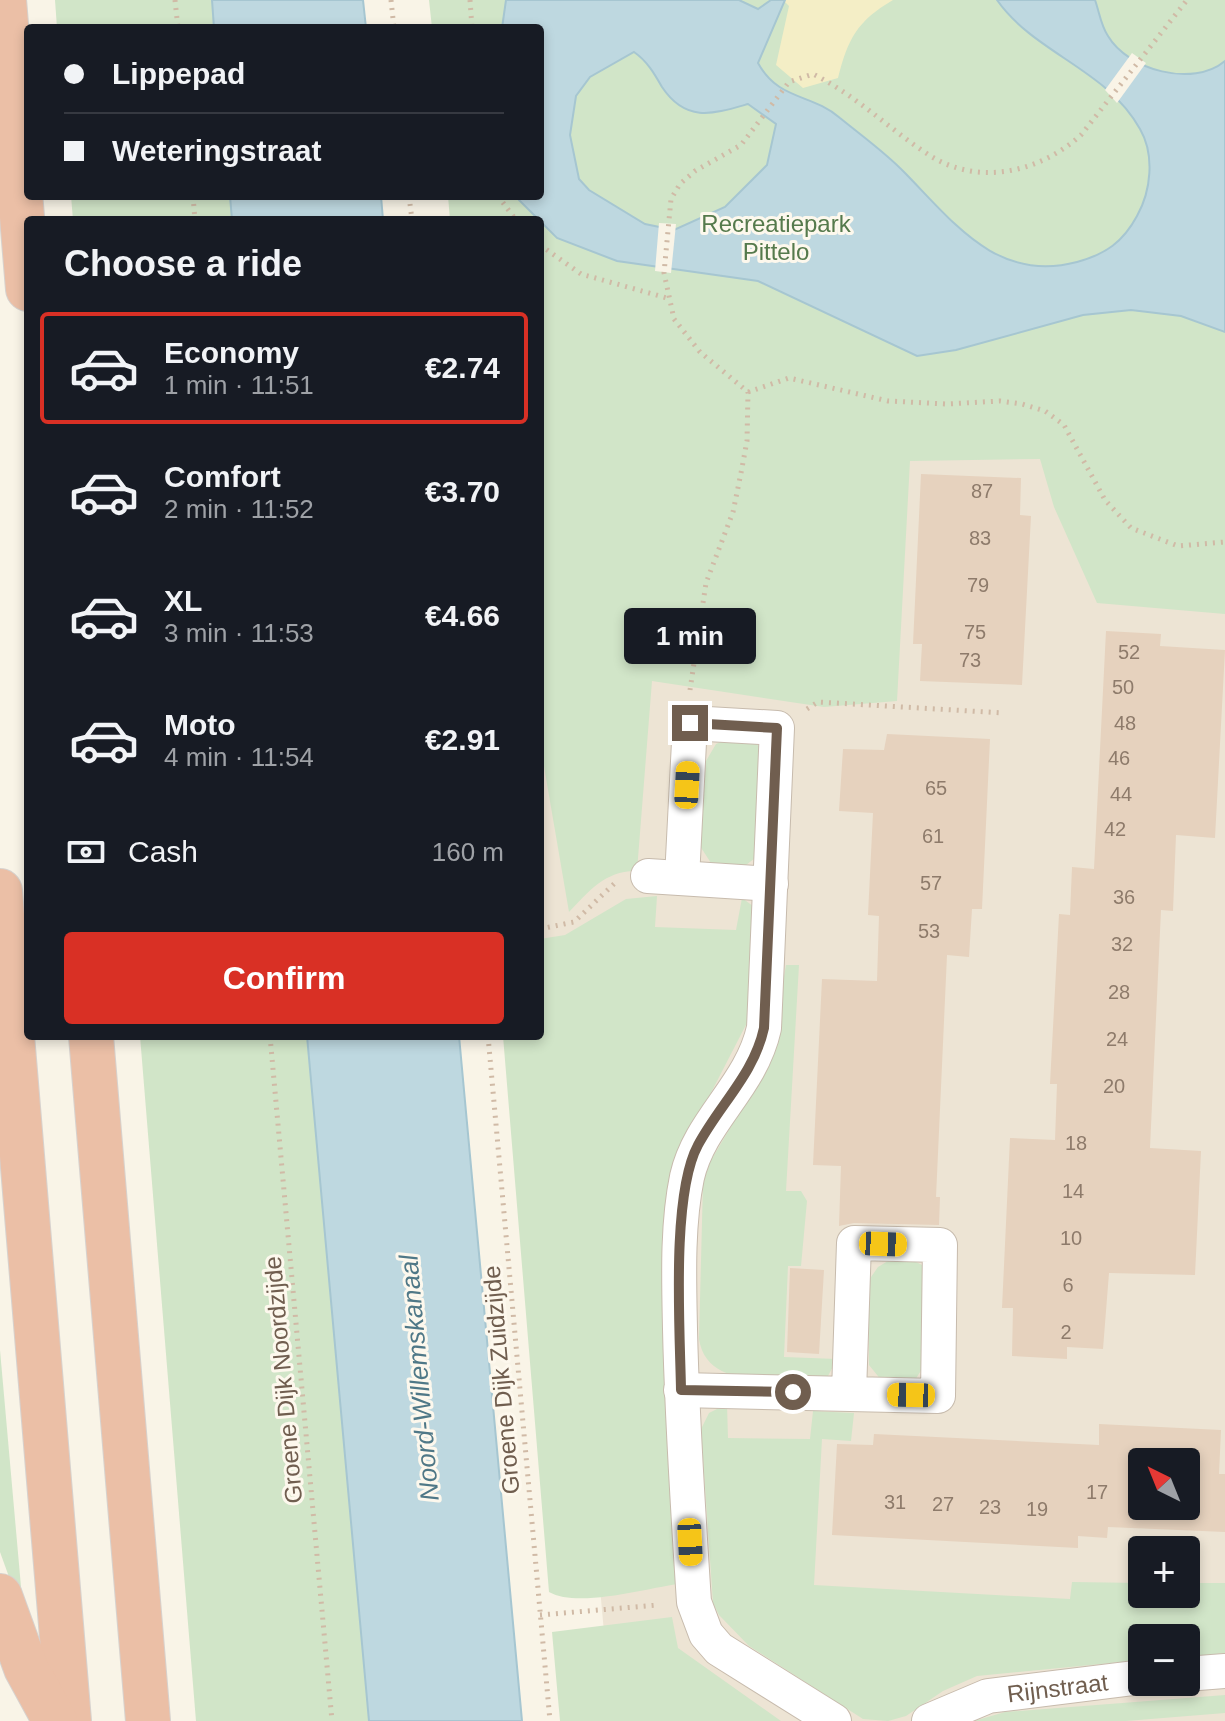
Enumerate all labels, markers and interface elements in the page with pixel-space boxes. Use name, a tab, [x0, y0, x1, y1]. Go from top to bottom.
text: Lippepad	[112, 57, 245, 90]
text: Weteringstraat	[112, 134, 322, 167]
park label: Recreatiepark Pittelo	[701, 210, 852, 265]
text: Choose a ride	[64, 243, 302, 284]
icon: car	[68, 332, 140, 404]
text: Economy	[164, 336, 299, 369]
text: €2.74	[425, 351, 500, 384]
text: 1 min · 11:51	[164, 370, 314, 400]
icon: car	[68, 456, 140, 528]
text: Comfort	[164, 460, 281, 493]
text: €3.70	[425, 475, 500, 508]
house number: 87	[971, 480, 993, 502]
text: 2 min · 11:52	[164, 494, 314, 524]
house number: 83	[969, 527, 991, 549]
house number: 79	[967, 574, 989, 596]
icon: car	[68, 580, 140, 652]
text: XL	[164, 584, 202, 617]
text: €4.66	[425, 599, 500, 632]
callout: 1 min	[624, 607, 756, 663]
text: 3 min · 11:53	[164, 618, 314, 648]
text: 1 min	[656, 621, 724, 651]
house number: 75	[964, 621, 986, 643]
house number: 52	[1118, 641, 1140, 663]
house number: 73	[959, 649, 981, 671]
house number: 50	[1112, 676, 1134, 698]
icon: car	[68, 704, 140, 776]
route end	[672, 705, 708, 741]
text: Moto	[164, 708, 236, 741]
house number: 48	[1114, 712, 1136, 734]
text: €2.91	[425, 723, 500, 756]
text: 4 min · 11:54	[164, 742, 314, 772]
house number: 46	[1108, 747, 1130, 769]
car	[674, 760, 700, 810]
house number: 65	[925, 777, 947, 799]
house number: 44	[1110, 783, 1132, 805]
house number: 42	[1104, 818, 1126, 840]
house number: 61	[922, 825, 944, 847]
icon: cash	[64, 830, 108, 874]
text: Cash	[128, 835, 198, 868]
text: 160 m	[432, 837, 504, 867]
house number: 57	[920, 872, 942, 894]
house number: 36	[1113, 886, 1135, 908]
house number: 53	[918, 920, 940, 942]
button: Confirm	[64, 932, 504, 1024]
house number: 32	[1111, 933, 1133, 955]
house number: 28	[1108, 981, 1130, 1003]
house number: 24	[1106, 1028, 1128, 1050]
house number: 20	[1103, 1075, 1125, 1097]
house number: 18	[1065, 1132, 1087, 1154]
house number: 14	[1062, 1180, 1084, 1202]
house number: 10	[1060, 1227, 1082, 1249]
car	[859, 1231, 907, 1257]
water label: Noord-Willemskanaal	[393, 1253, 445, 1502]
street label: Groene Dijk Noordzijde	[259, 1255, 307, 1505]
street label: Groene Dijk Zuidzijde	[478, 1265, 524, 1495]
house number: 6	[1062, 1274, 1074, 1296]
house number: 2	[1060, 1321, 1072, 1343]
route start	[775, 1374, 811, 1410]
car	[887, 1383, 935, 1407]
north arrow	[1128, 1448, 1200, 1520]
map controls	[1128, 1448, 1200, 1696]
house number: 17	[1086, 1481, 1108, 1503]
house number: 31	[884, 1491, 906, 1513]
house number: 27	[932, 1493, 954, 1515]
house number: 23	[979, 1496, 1001, 1518]
house number: 19	[1026, 1498, 1048, 1520]
car	[677, 1517, 703, 1567]
button: +	[1128, 1536, 1200, 1608]
button: −	[1128, 1624, 1200, 1696]
street label: Rijnstraat	[1005, 1668, 1110, 1707]

